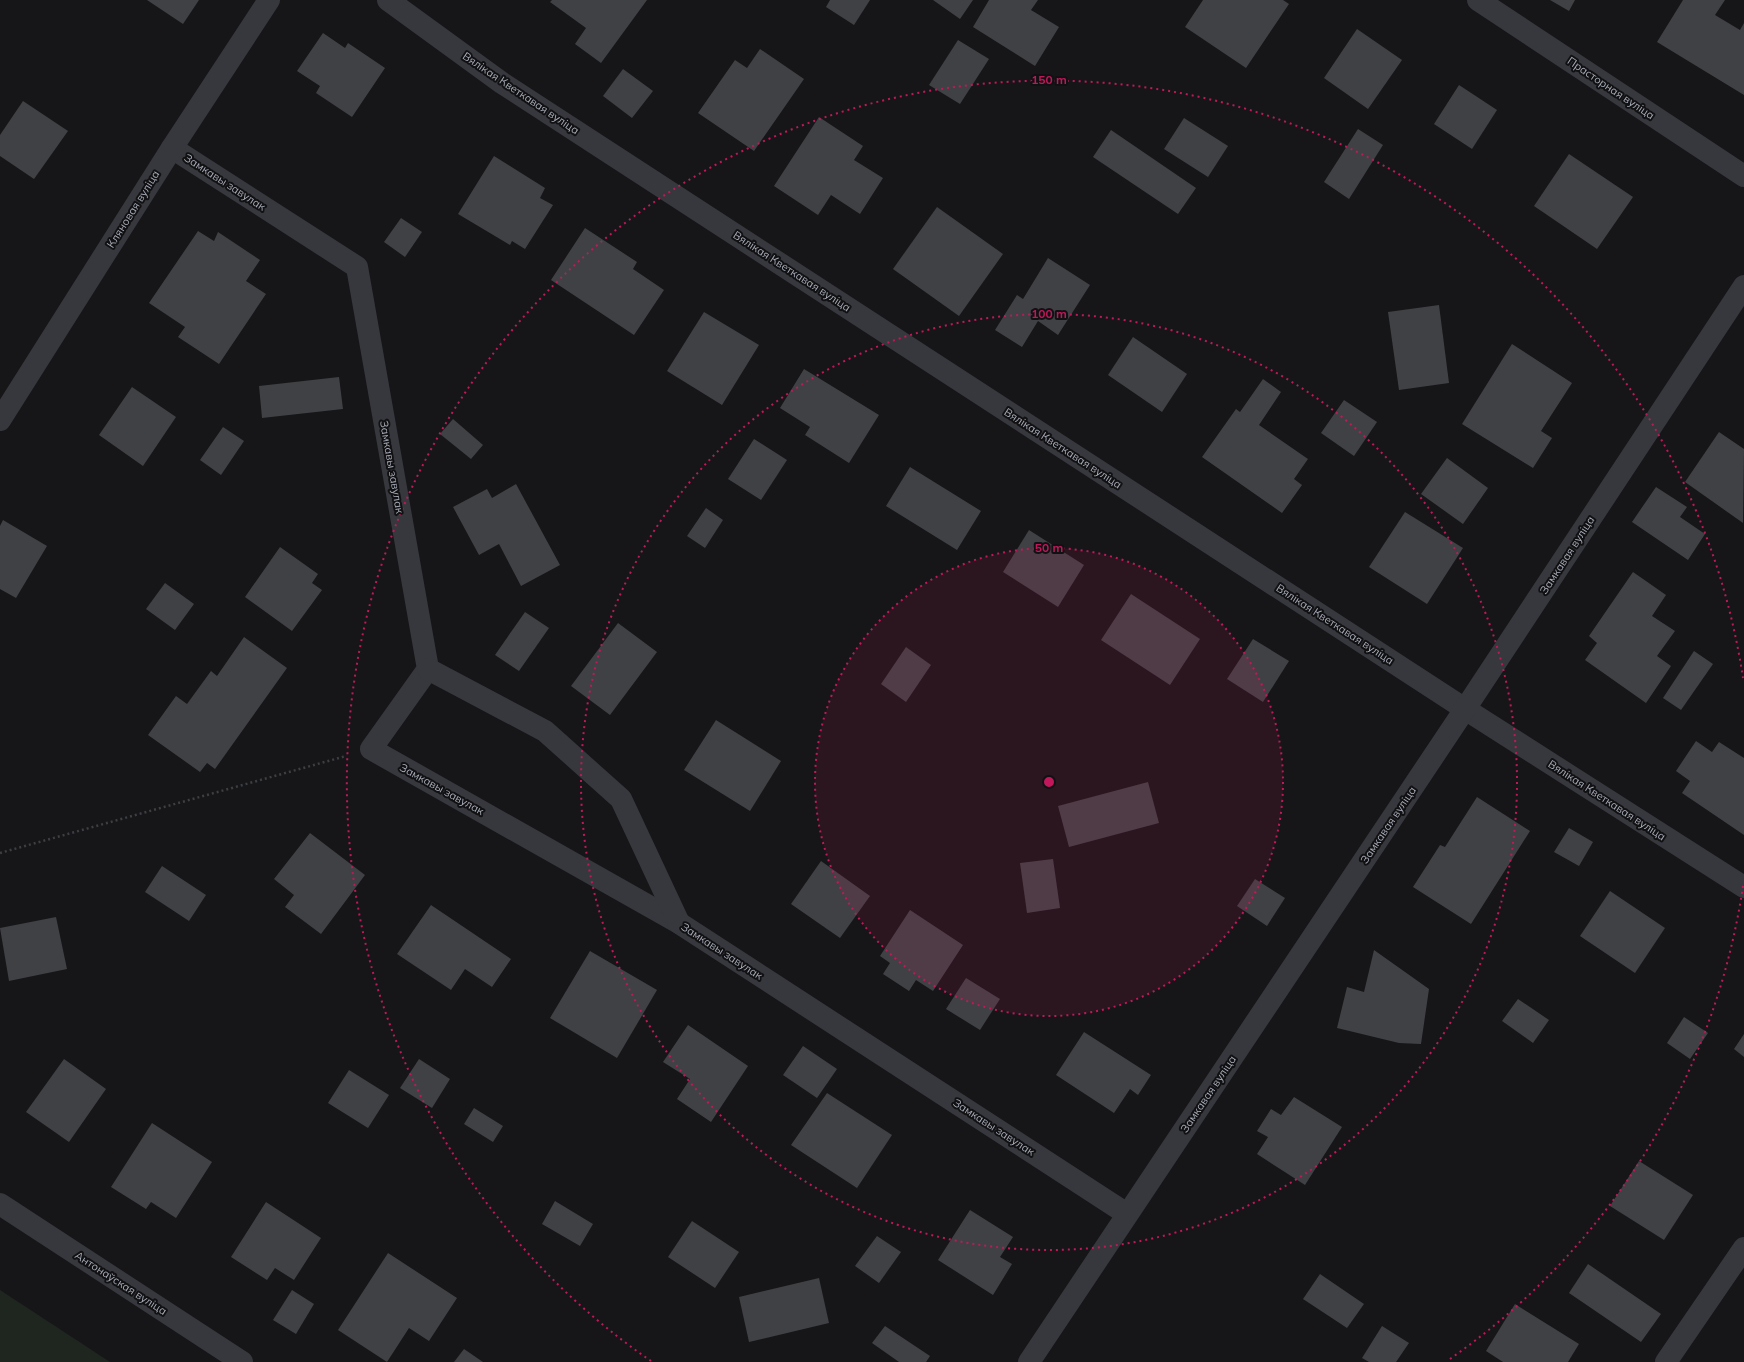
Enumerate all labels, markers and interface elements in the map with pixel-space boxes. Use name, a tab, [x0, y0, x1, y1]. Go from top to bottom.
street label: Вялікая Кветкавая вуліца	[460, 49, 582, 137]
street label: Прасторная вуліца	[1565, 54, 1657, 122]
text: 150 m	[1031, 72, 1067, 87]
street label: Замкавы завулак	[182, 150, 268, 214]
street label: Кляновая вуліца	[104, 168, 162, 250]
street label: Вялікая Кветкавая вуліца	[731, 228, 853, 314]
text: 100 m	[1031, 306, 1067, 321]
street label: Вялікая Кветкавая вуліца	[1002, 405, 1124, 491]
street label: Замкавы завулак	[377, 419, 407, 515]
street label: Замкавая вуліца	[1537, 513, 1597, 597]
text: 50 m	[1035, 540, 1063, 555]
street label: Вялікая Кветкавая вуліца	[1274, 581, 1396, 667]
street label: Вялікая Кветкавая вуліца	[1546, 757, 1668, 843]
street label: Замкавы завулак	[397, 760, 487, 818]
centre of rings	[1042, 775, 1056, 789]
street label: Замкавая вуліца	[1357, 784, 1419, 866]
street label: Замкавы завулак	[679, 919, 765, 983]
street label: Замкавая вуліца	[1177, 1053, 1239, 1135]
street label: Замкавы завулак	[951, 1095, 1037, 1159]
street label: Антонаўская вуліца	[72, 1248, 170, 1318]

